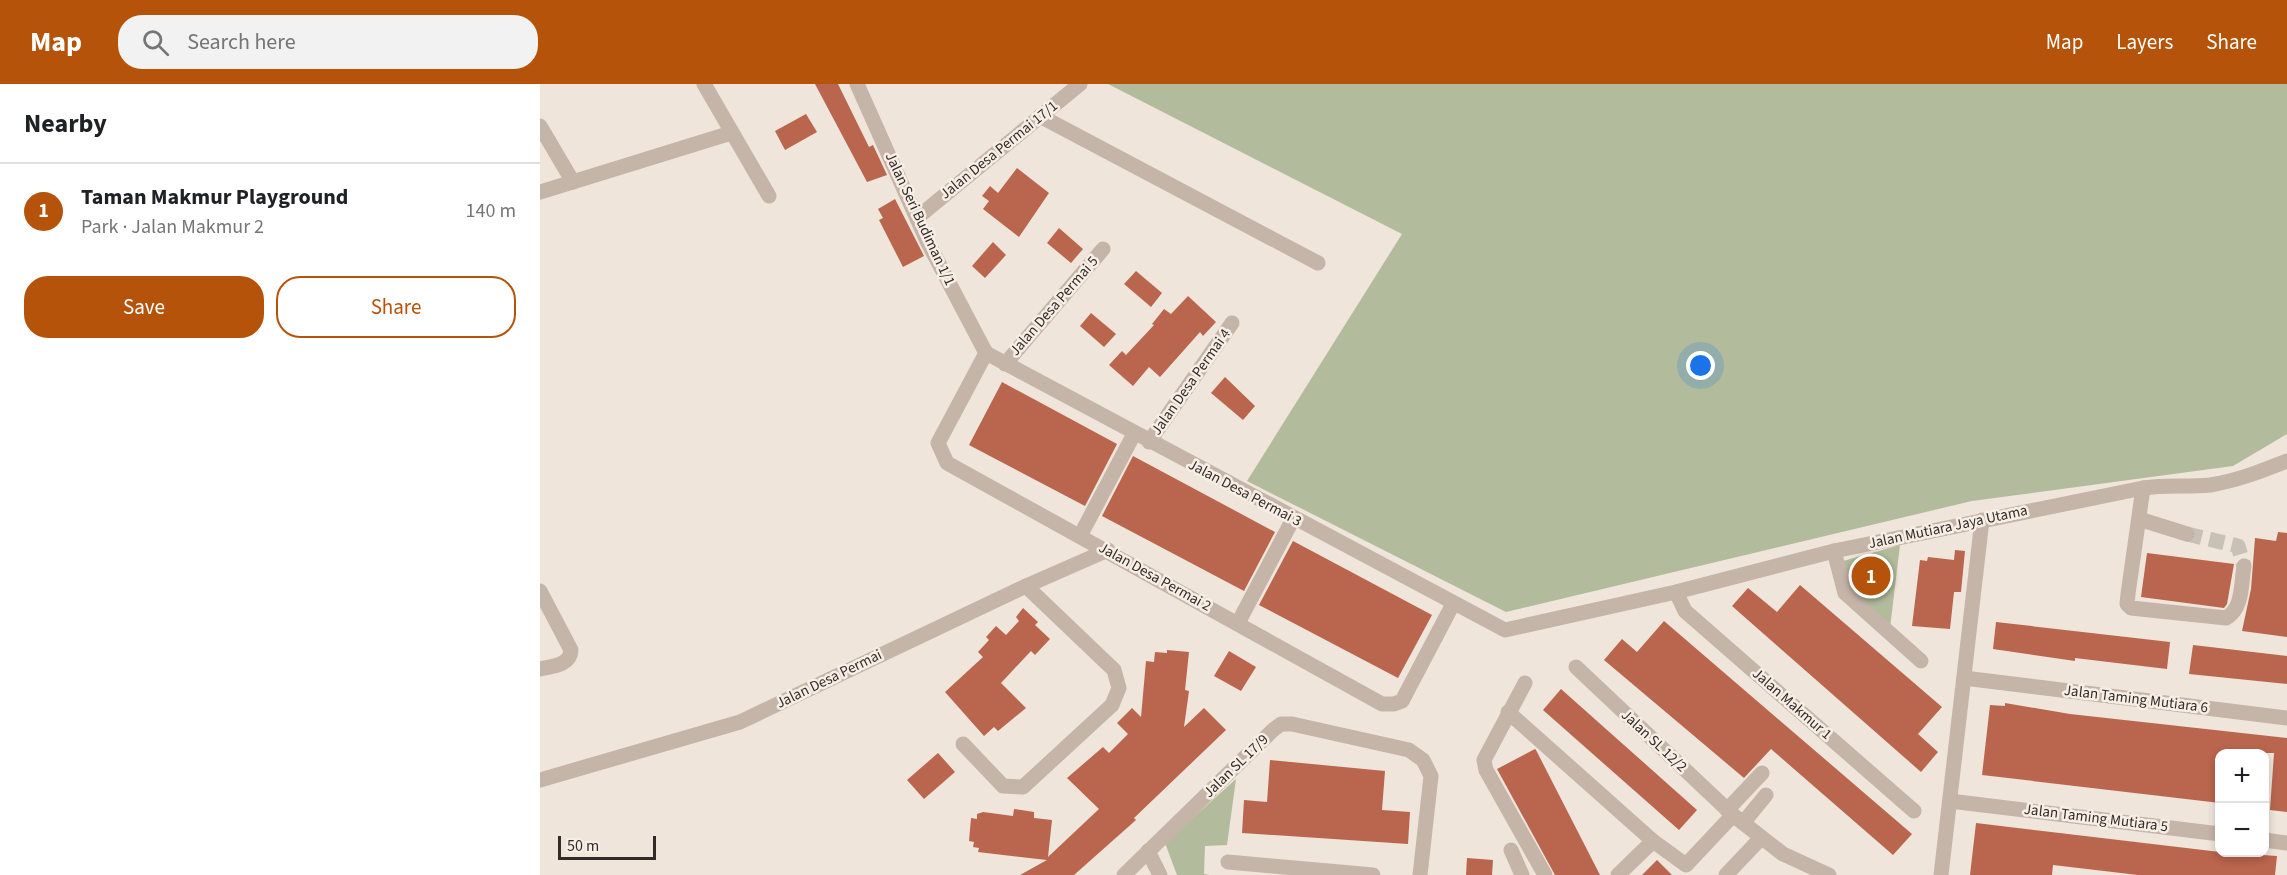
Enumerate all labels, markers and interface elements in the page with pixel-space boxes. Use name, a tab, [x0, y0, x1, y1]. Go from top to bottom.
search box	[118, 15, 538, 69]
text: Map	[30, 22, 82, 62]
icon: search	[139, 26, 172, 59]
text: Search here	[187, 26, 296, 58]
text: Map	[2046, 27, 2083, 57]
text: Layers	[2116, 27, 2173, 57]
text: Share	[2206, 27, 2257, 57]
street label: Jalan Desa Permai 17/1	[936, 96, 1062, 204]
text: Nearby	[24, 105, 107, 142]
street label: Jalan Seri Budiman 1/1	[880, 149, 960, 289]
text: Taman Makmur Playground	[81, 181, 348, 213]
text: 1	[38, 197, 49, 225]
text: 140 m	[466, 197, 516, 225]
text: Park · Jalan Makmur 2	[81, 213, 264, 241]
street label: Jalan Desa Permai 5	[1005, 252, 1103, 360]
button: Save	[24, 276, 264, 338]
button: Share	[276, 276, 516, 338]
street label: Jalan Desa Permai 4	[1146, 324, 1236, 440]
your location	[1686, 351, 1715, 380]
street label: Jalan Desa Permai 3	[1185, 454, 1305, 532]
street label: Jalan Mutiara Jaya Utama	[1867, 500, 2029, 554]
street label: Jalan Desa Permai 2	[1095, 537, 1215, 617]
pin: 1	[1852, 554, 1890, 598]
street label: Jalan Desa Permai	[773, 644, 885, 714]
street label: Jalan Makmur 1	[1748, 663, 1836, 745]
street label: Jalan Taming Mutiara 6	[2063, 680, 2209, 718]
street label: Jalan SL 12/2	[1616, 705, 1692, 777]
street label: Jalan SL 17/9	[1199, 730, 1273, 802]
map controls	[2215, 749, 2269, 857]
button: +	[2215, 749, 2269, 803]
street label: Jalan Taming Mutiara 5	[2023, 799, 2169, 837]
button: −	[2215, 803, 2269, 857]
scale bar	[558, 833, 656, 860]
text: 50 m	[567, 835, 599, 857]

